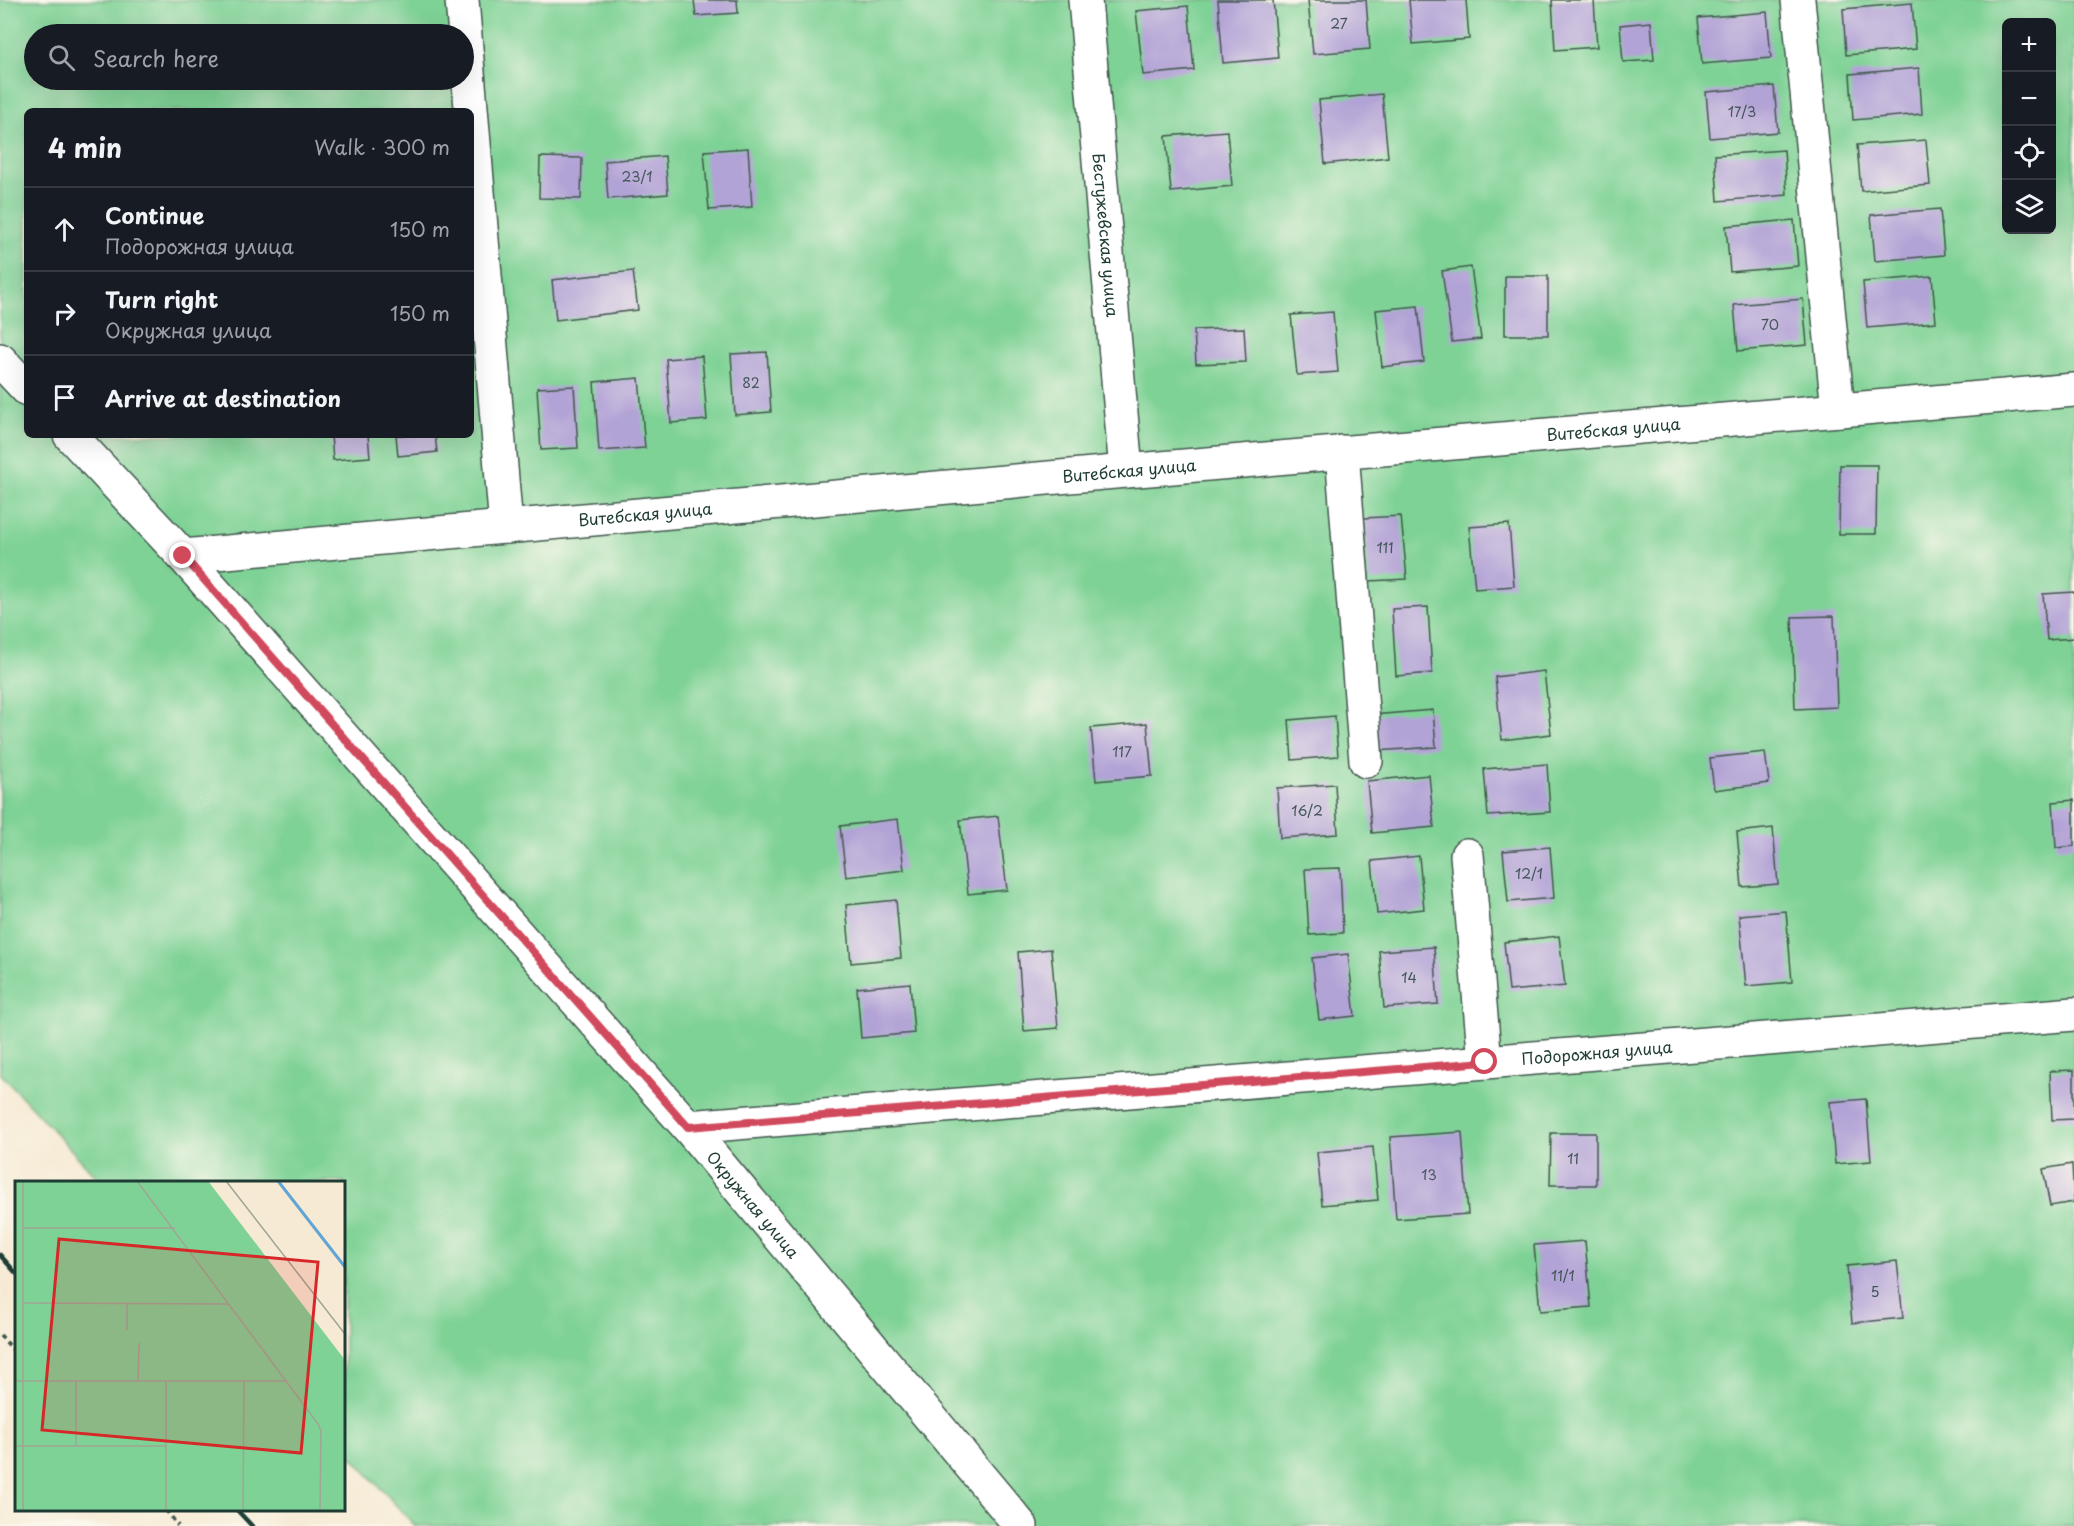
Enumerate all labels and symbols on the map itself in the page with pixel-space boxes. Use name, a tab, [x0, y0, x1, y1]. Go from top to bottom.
house number: 27	[1330, 13, 1348, 34]
house number: 17/3	[1728, 101, 1756, 122]
street label: Бестужевская улица	[1087, 152, 1126, 318]
house number: 23/1	[622, 166, 652, 187]
house number: 70	[1761, 314, 1779, 335]
house number: 82	[742, 372, 760, 393]
street label: Витебская улица	[1545, 411, 1681, 446]
street label: Витебская улица	[1061, 452, 1197, 488]
street label: Витебская улица	[577, 495, 713, 531]
house number: 111	[1376, 537, 1394, 558]
route end	[169, 542, 195, 568]
house number: 117	[1112, 741, 1132, 762]
house number: 16/2	[1291, 800, 1323, 821]
house number: 12/1	[1515, 863, 1543, 884]
house number: 14	[1401, 967, 1417, 988]
street label: Подорожная улица	[1521, 1034, 1673, 1070]
route start	[1471, 1048, 1497, 1074]
street label: Окружная улица	[702, 1145, 806, 1263]
house number: 11	[1567, 1148, 1579, 1169]
house number: 13	[1421, 1164, 1437, 1185]
inset map	[15, 1181, 345, 1511]
house number: 11/1	[1551, 1265, 1575, 1286]
house number: 5	[1870, 1281, 1880, 1302]

